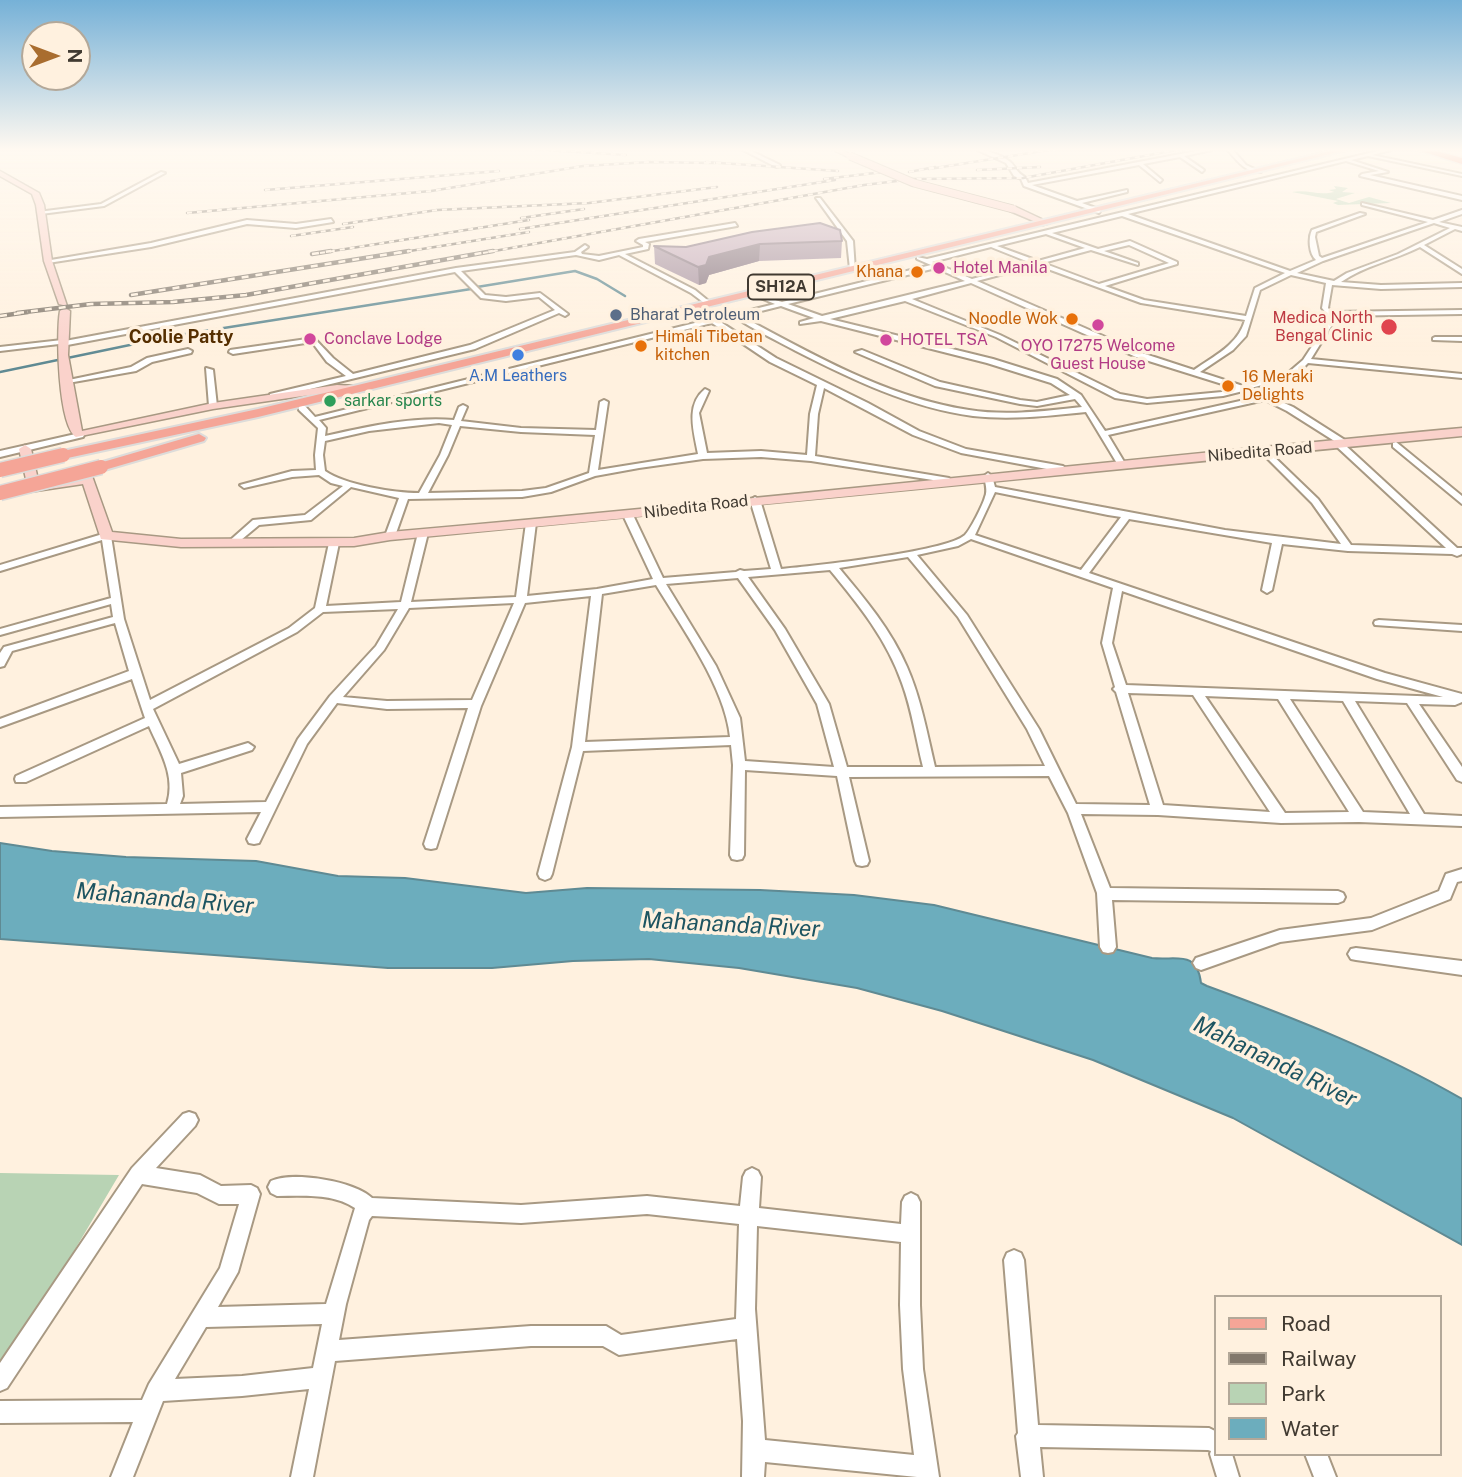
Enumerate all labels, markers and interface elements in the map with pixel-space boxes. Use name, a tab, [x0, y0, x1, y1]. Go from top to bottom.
north arrow	[21, 21, 91, 91]
text: N	[64, 49, 86, 63]
place label: Hotel Manila	[953, 258, 1048, 278]
marker: Hotel Manila	[931, 260, 947, 276]
place label: Khana	[856, 262, 903, 282]
marker: Khana	[909, 264, 925, 280]
road number: SH12A	[748, 274, 814, 300]
place label: Bharat Petroleum	[630, 305, 760, 325]
marker: Bharat Petroleum	[608, 307, 624, 323]
place label: Medica North Bengal Clinic	[1272, 308, 1373, 346]
place label: Noodle Wok	[968, 309, 1058, 329]
marker: Noodle Wok	[1064, 311, 1080, 327]
marker: OYO 17275 Welcome Guest House	[1090, 317, 1106, 333]
marker: Medica North Bengal Clinic	[1379, 317, 1399, 337]
district label: Coolie Patty	[129, 326, 233, 348]
place label: Himali Tibetan kitchen	[655, 327, 763, 365]
place label: Conclave Lodge	[324, 329, 442, 349]
place label: HOTEL TSA	[900, 330, 988, 350]
marker: Conclave Lodge	[302, 331, 318, 347]
marker: HOTEL TSA	[878, 332, 894, 348]
place label: OYO 17275 Welcome Guest House	[1021, 336, 1175, 374]
marker: Himali Tibetan kitchen	[633, 338, 649, 354]
marker: A.M Leathers	[510, 347, 526, 363]
place label: A.M Leathers	[469, 366, 567, 386]
place label: 16 Meraki Delights	[1242, 367, 1313, 405]
marker: 16 Meraki Delights	[1220, 378, 1236, 394]
place label: sarkar sports	[344, 391, 442, 411]
marker: sarkar sports	[322, 393, 338, 409]
street label: Nibedita Road	[1207, 438, 1313, 466]
street label: Nibedita Road	[643, 491, 749, 523]
water label: Mahananda River	[75, 877, 255, 921]
water label: Mahananda River	[641, 907, 821, 943]
water label: Mahananda River	[1189, 1010, 1361, 1114]
legend	[1214, 1295, 1441, 1456]
text: Road	[1281, 1311, 1331, 1336]
text: Railway	[1281, 1346, 1357, 1371]
text: Park	[1281, 1381, 1326, 1406]
text: Water	[1281, 1416, 1339, 1441]

